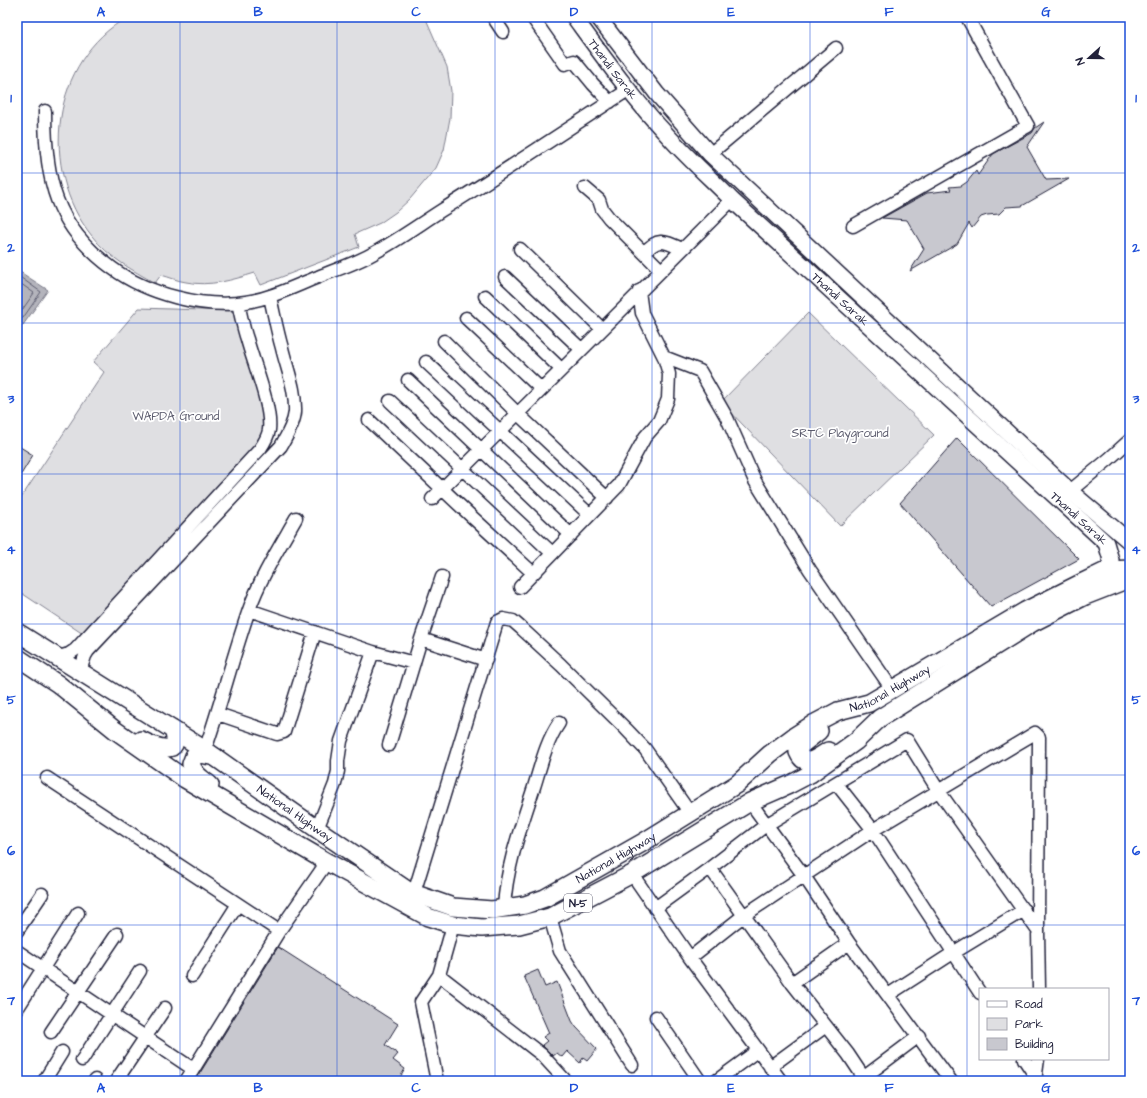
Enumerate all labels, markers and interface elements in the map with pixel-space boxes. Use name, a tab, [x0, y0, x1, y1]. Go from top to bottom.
text: A	[97, 3, 106, 21]
text: B	[253, 3, 263, 21]
text: C	[411, 3, 421, 21]
text: D	[570, 3, 579, 21]
text: E	[727, 3, 735, 21]
text: F	[884, 3, 894, 21]
text: G	[1041, 3, 1051, 21]
street label: Thandi Sarak	[584, 35, 642, 104]
north arrow	[1069, 38, 1109, 78]
text: N	[1072, 55, 1088, 67]
text: 1	[10, 89, 12, 107]
text: 1	[1135, 89, 1137, 107]
text: 2	[6, 239, 15, 257]
text: 2	[1131, 239, 1140, 257]
street label: Thandi Sarak	[808, 268, 873, 330]
text: 3	[7, 390, 15, 408]
text: 3	[1132, 390, 1140, 408]
park label: WAPDA Ground	[133, 408, 219, 425]
park label: SRTC Playground	[791, 425, 889, 443]
street label: Thandi Sarak	[1047, 487, 1112, 549]
text: 4	[7, 541, 16, 559]
text: 4	[1132, 541, 1141, 559]
street label: National Highway	[848, 660, 934, 716]
text: 5	[6, 691, 16, 709]
text: 5	[1131, 691, 1141, 709]
street label: National Highway	[253, 781, 337, 847]
street label: National Highway	[573, 828, 660, 887]
text: 6	[7, 842, 16, 860]
text: 6	[1132, 842, 1141, 860]
road number: N-5	[564, 894, 592, 912]
legend	[979, 988, 1109, 1060]
text: 7	[6, 992, 16, 1010]
text: 7	[1131, 992, 1141, 1010]
text: Road	[1015, 996, 1043, 1013]
text: Park	[1015, 1016, 1043, 1033]
text: Building	[1015, 1036, 1053, 1054]
text: A	[97, 1079, 106, 1097]
text: B	[253, 1079, 263, 1097]
text: C	[411, 1079, 421, 1097]
text: D	[570, 1079, 579, 1097]
text: E	[727, 1079, 735, 1097]
text: F	[884, 1079, 894, 1097]
text: G	[1041, 1079, 1051, 1097]

